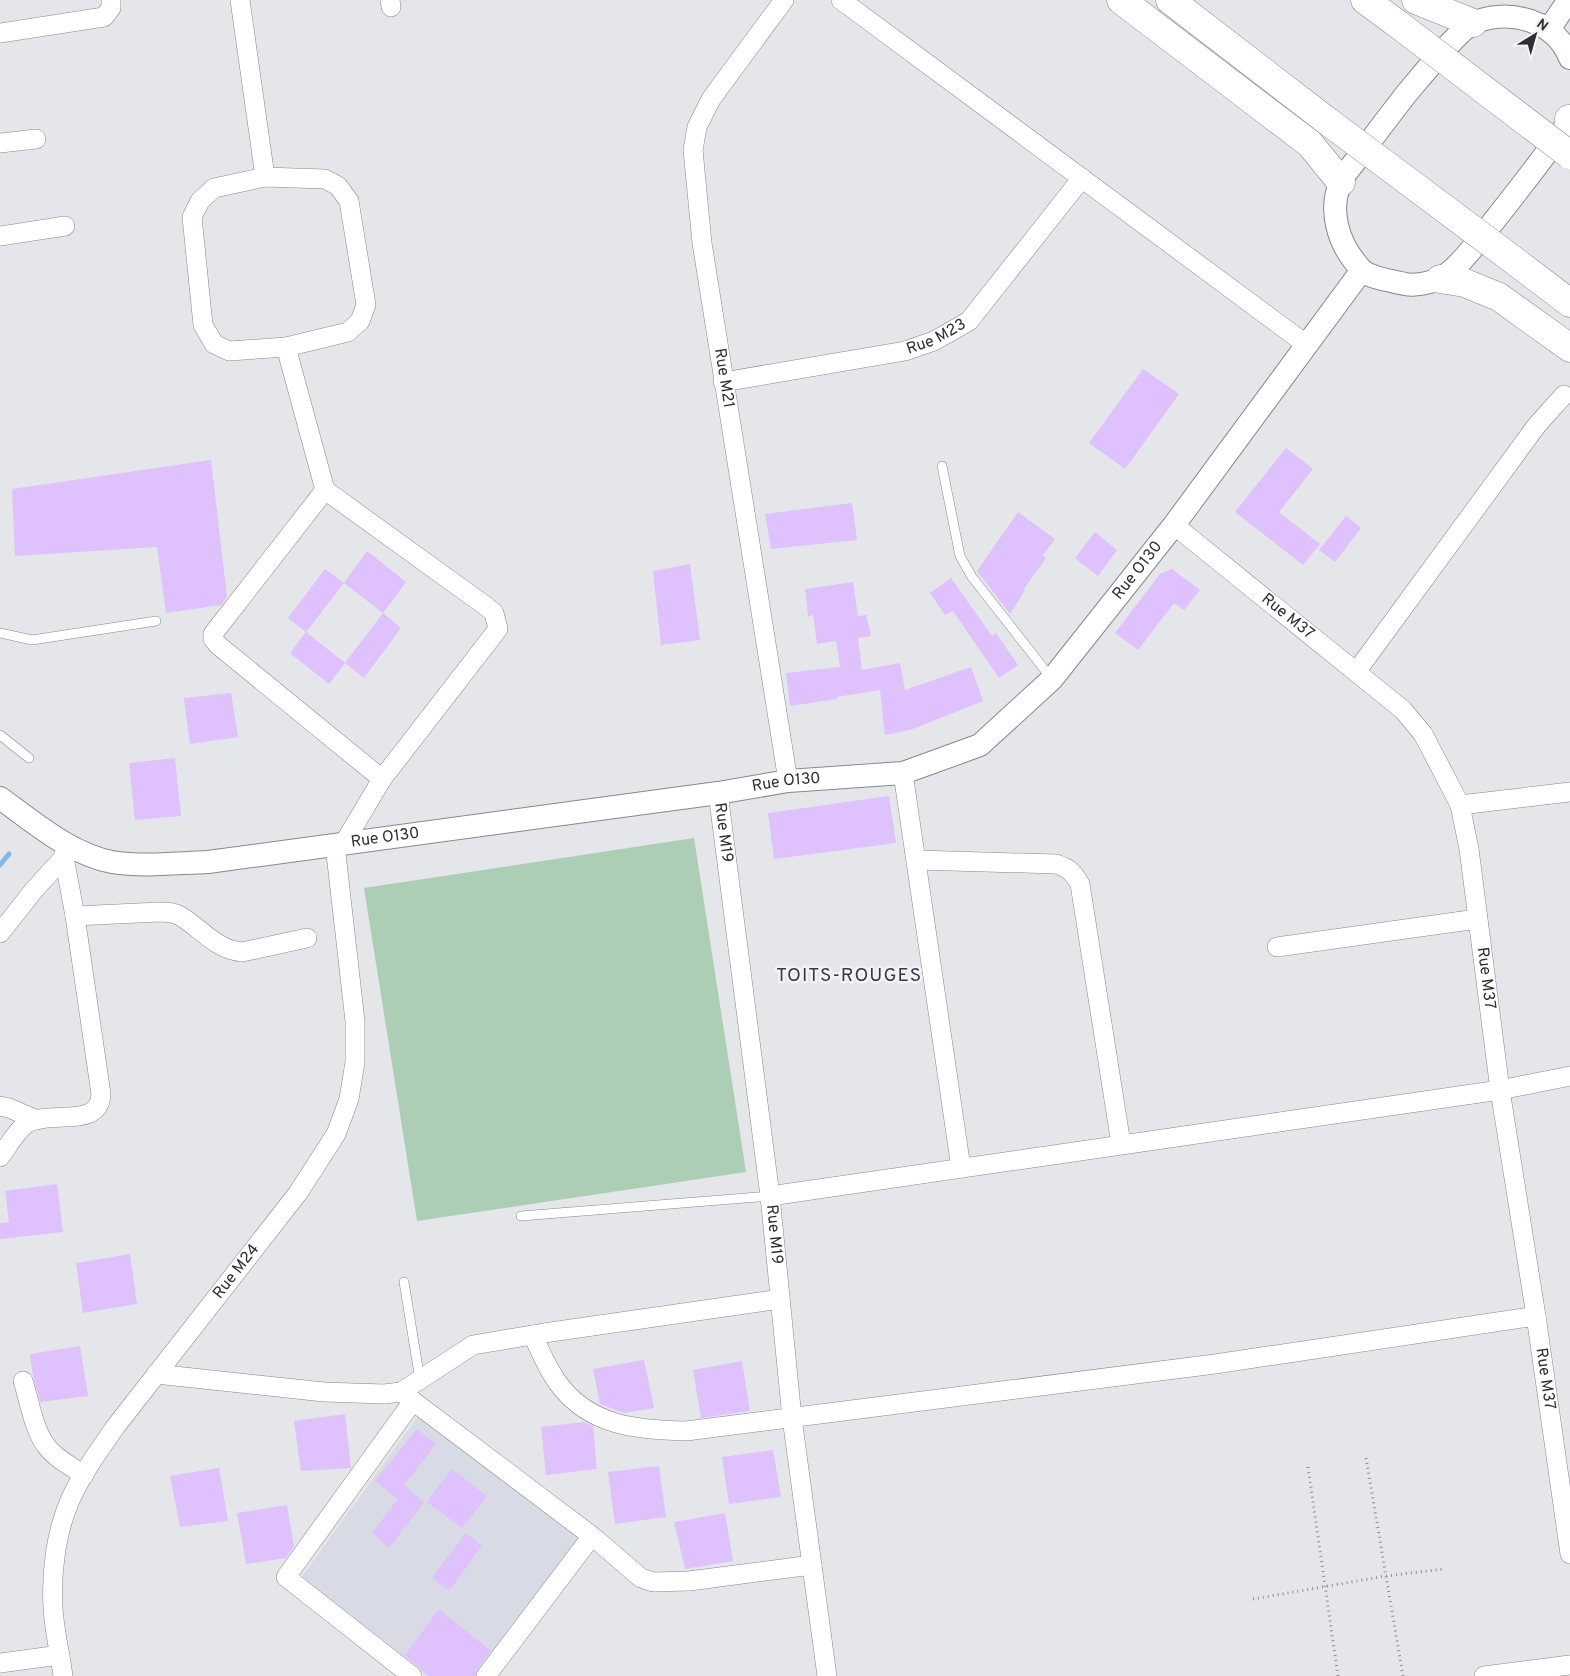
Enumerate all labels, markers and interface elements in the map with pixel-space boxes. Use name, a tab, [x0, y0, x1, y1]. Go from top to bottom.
north arrow	[1510, 10, 1560, 60]
text: N	[1533, 16, 1551, 36]
street label: Rue M23	[904, 315, 970, 360]
street label: Rue M21	[709, 347, 738, 410]
street label: Rue O130	[1109, 537, 1167, 604]
street label: Rue M37	[1257, 589, 1318, 644]
street label: Rue O130	[750, 769, 821, 797]
street label: Rue M19	[709, 802, 737, 864]
street label: Rue O130	[350, 823, 421, 853]
street label: Rue M37	[1472, 946, 1500, 1011]
district label: TOITS-ROUGES	[776, 964, 922, 988]
street label: Rue M19	[761, 1204, 787, 1265]
street label: Rue M24	[209, 1240, 264, 1303]
street label: Rue M37	[1531, 1347, 1559, 1411]

